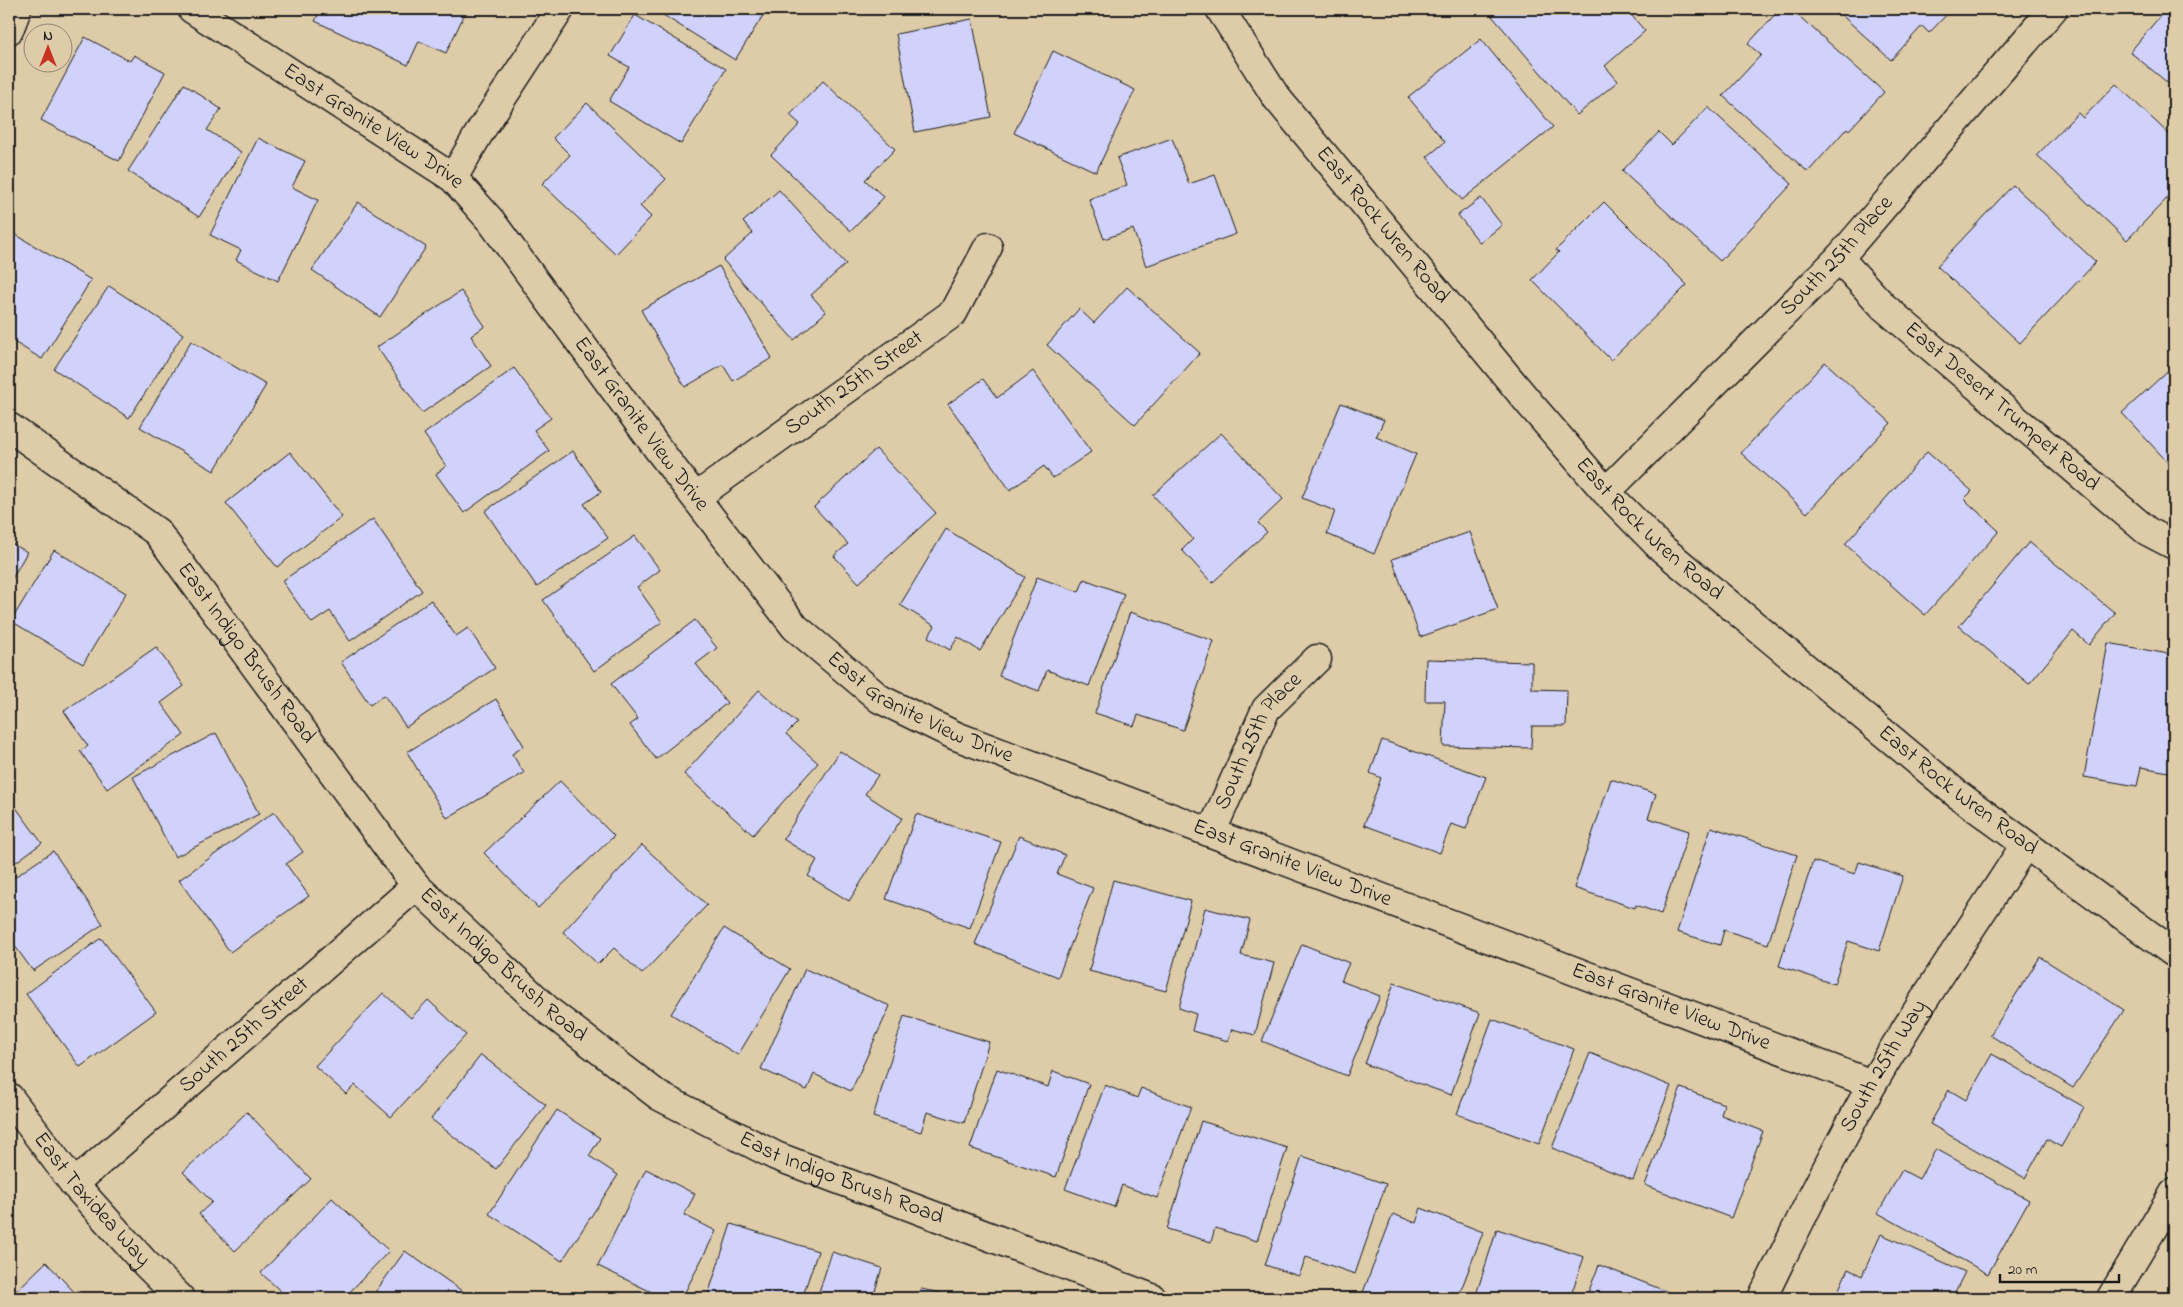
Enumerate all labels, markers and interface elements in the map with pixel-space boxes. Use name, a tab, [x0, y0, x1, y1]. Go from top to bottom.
north arrow	[22, 22, 72, 72]
text: N	[43, 26, 53, 47]
street label: East Granite View Drive	[276, 56, 472, 196]
street label: East Rock Wren Road	[1307, 140, 1457, 311]
street label: South 25th Place	[1773, 189, 1902, 324]
street label: East Desert Trumpet Road	[1897, 315, 2106, 500]
street label: South 25th Street	[779, 322, 931, 444]
street label: East Granite View Drive	[565, 330, 717, 519]
street label: East Rock Wren Road	[1567, 451, 1730, 609]
street label: East Indigo Brush Road	[169, 556, 323, 751]
street label: East Granite View Drive	[819, 644, 1018, 772]
street label: South 25th Place	[1207, 665, 1310, 815]
street label: East Rock Wren Road	[1870, 718, 2044, 864]
street label: East Granite View Drive	[1188, 811, 1396, 916]
street label: East Indigo Brush Road	[412, 880, 594, 1051]
street label: East Granite View Drive	[1567, 955, 1775, 1060]
street label: South 25th Street	[172, 969, 317, 1101]
street label: South 25th Way	[1832, 994, 1937, 1139]
street label: East Indigo Brush Road	[733, 1123, 948, 1234]
street label: East Taxidea Way	[25, 1126, 158, 1275]
scale bar	[2000, 1252, 2119, 1284]
text: 20 m	[2008, 1259, 2038, 1281]

